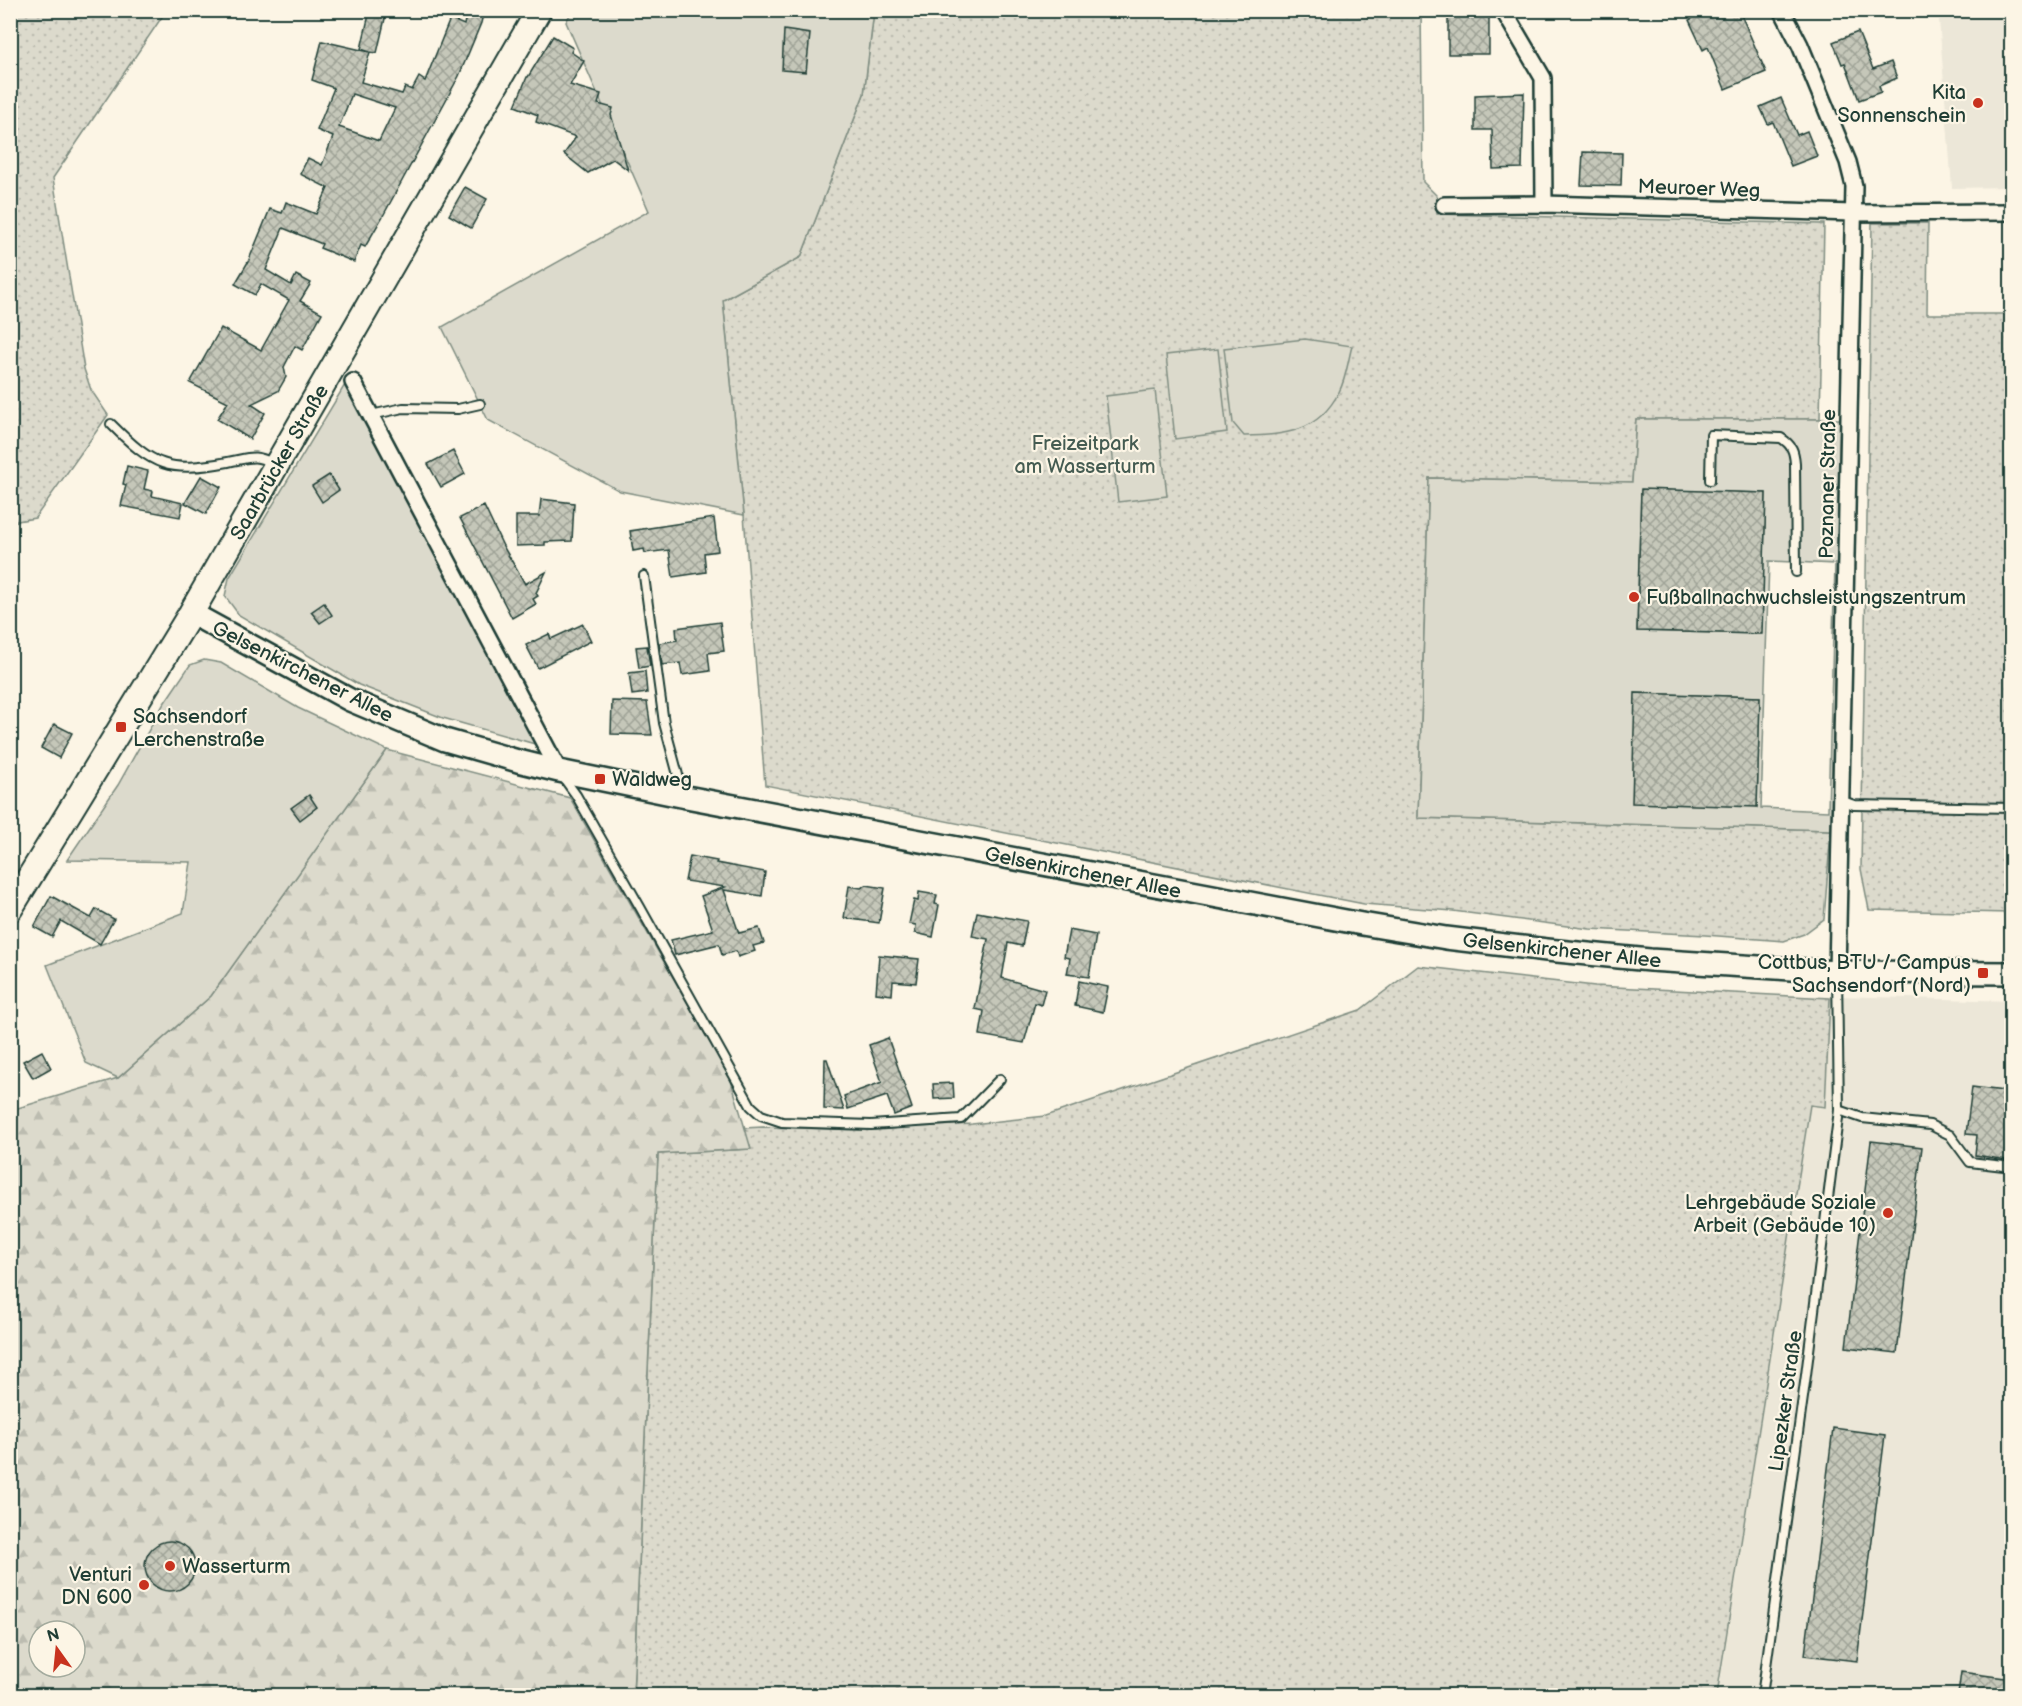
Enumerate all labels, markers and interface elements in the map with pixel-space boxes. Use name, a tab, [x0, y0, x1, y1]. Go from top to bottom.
place label: Kita Sonnenschein	[1837, 81, 1966, 128]
marker: Kita Sonnenschein	[1971, 96, 1985, 110]
street label: Meuroer Weg	[1637, 175, 1761, 203]
street label: Saarbrücker Straße	[226, 380, 334, 544]
street label: Poznaner Straße	[1815, 409, 1841, 559]
park label: Freizeitpark am Wasserturm	[1015, 432, 1155, 479]
place label: Fußballnachwuchsleistungszentrum	[1646, 586, 1966, 610]
marker: Fußballnachwuchsleistungszentrum	[1627, 590, 1641, 604]
street label: Gelsenkirchener Allee	[208, 616, 397, 728]
place label: Sachsendorf Lerchenstraße	[133, 705, 265, 752]
marker: Sachsendorf Lerchenstraße	[114, 720, 128, 734]
place label: Waldweg	[612, 768, 692, 792]
marker: Waldweg	[593, 772, 607, 786]
street label: Gelsenkirchener Allee	[983, 842, 1183, 904]
street label: Gelsenkirchener Allee	[1461, 929, 1663, 973]
place label: Cottbus, BTU / Campus Sachsendorf (Nord)	[1758, 951, 1971, 998]
marker: Cottbus, BTU / Campus Sachsendorf (Nord)	[1976, 966, 1990, 980]
place label: Lehrgebäude Soziale Arbeit (Gebäude 10)	[1685, 1191, 1876, 1238]
marker: Lehrgebäude Soziale Arbeit (Gebäude 10)	[1881, 1206, 1895, 1220]
street label: Lipezker Straße	[1764, 1329, 1808, 1473]
place label: Wasserturm	[182, 1555, 290, 1579]
marker: Wasserturm	[163, 1559, 177, 1573]
place label: Venturi DN 600	[61, 1563, 132, 1610]
marker: Venturi DN 600	[137, 1578, 151, 1592]
north arrow	[27, 1619, 87, 1679]
text: N	[45, 1625, 62, 1647]

